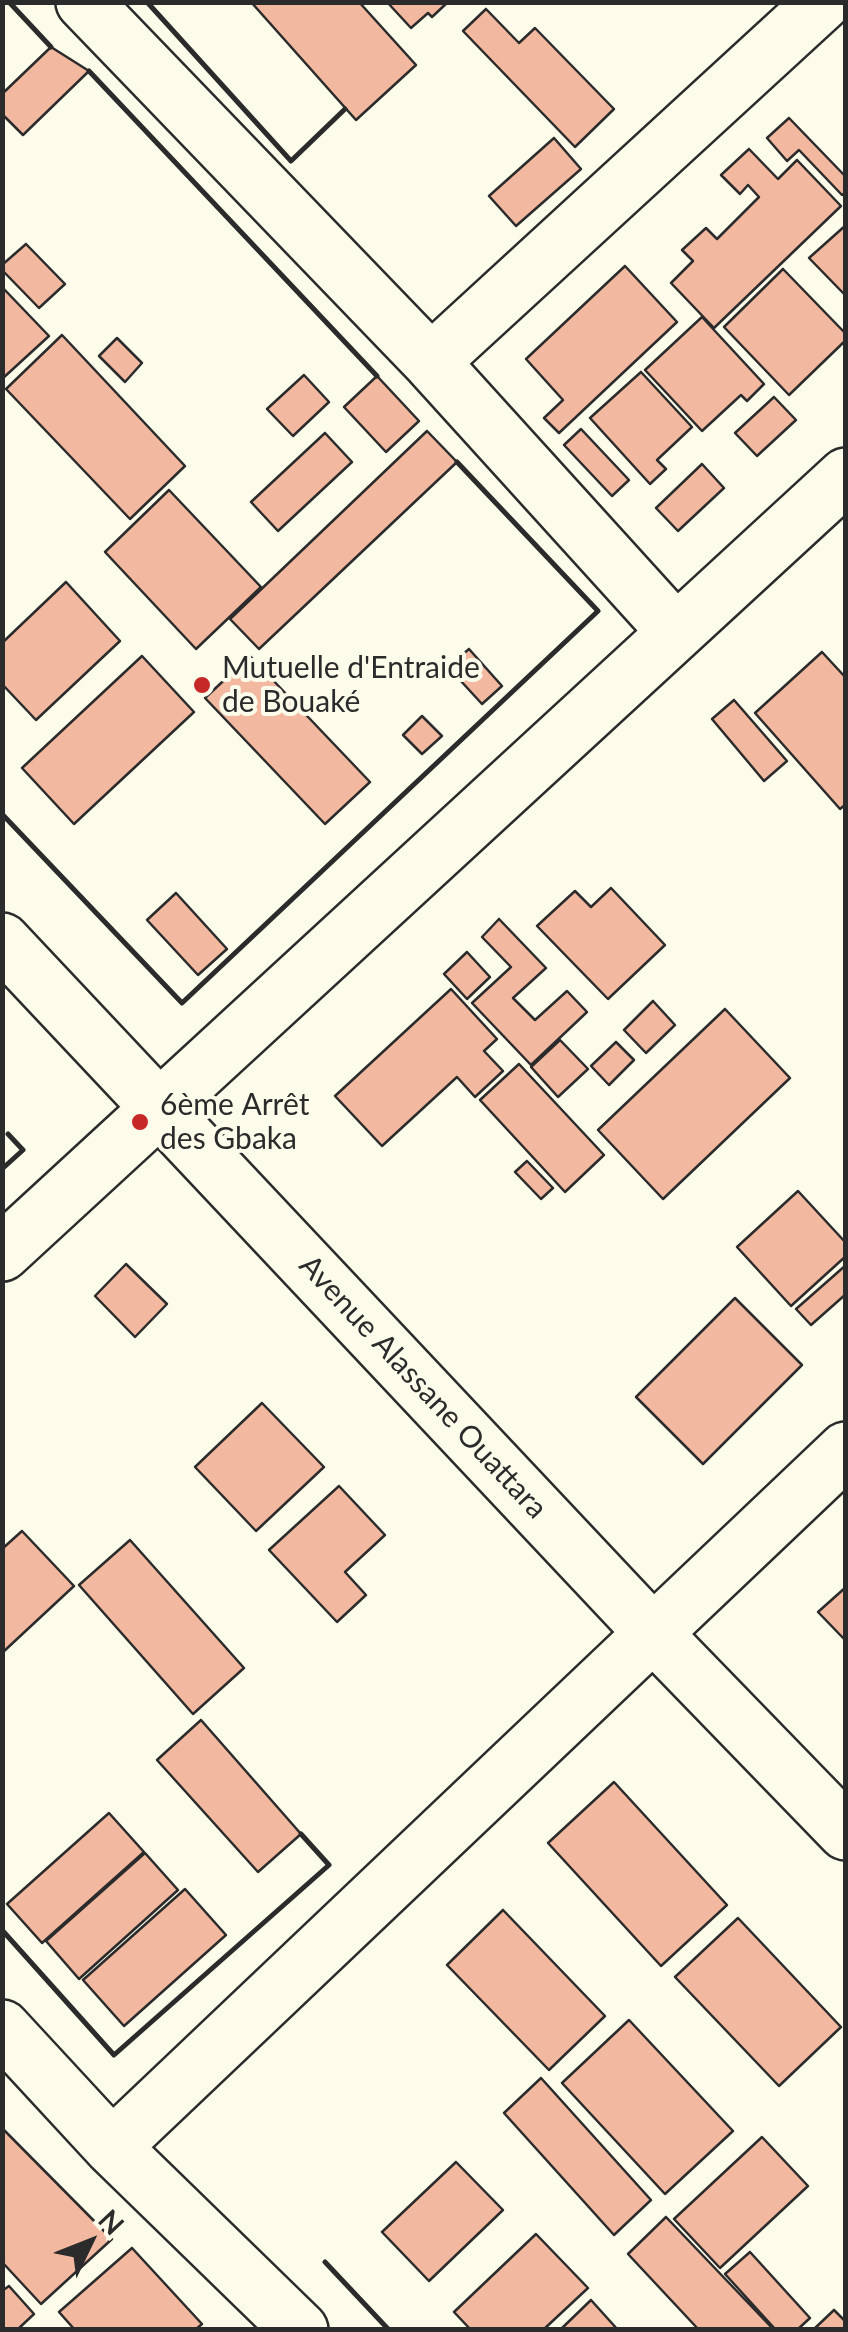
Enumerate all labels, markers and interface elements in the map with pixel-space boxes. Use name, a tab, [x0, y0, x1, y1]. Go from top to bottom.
place label: Mutuelle d'Entraide de Bouaké	[222, 650, 480, 720]
marker: Mutuelle d'Entraide de Bouaké	[191, 674, 213, 696]
place label: 6ème Arrêt des Gbaka	[160, 1087, 309, 1158]
marker: 6ème Arrêt des Gbaka	[129, 1111, 151, 1133]
street label: Avenue Alassane Ouattara	[292, 1248, 554, 1526]
north arrow	[40, 2192, 140, 2292]
text: N	[92, 2202, 132, 2241]

